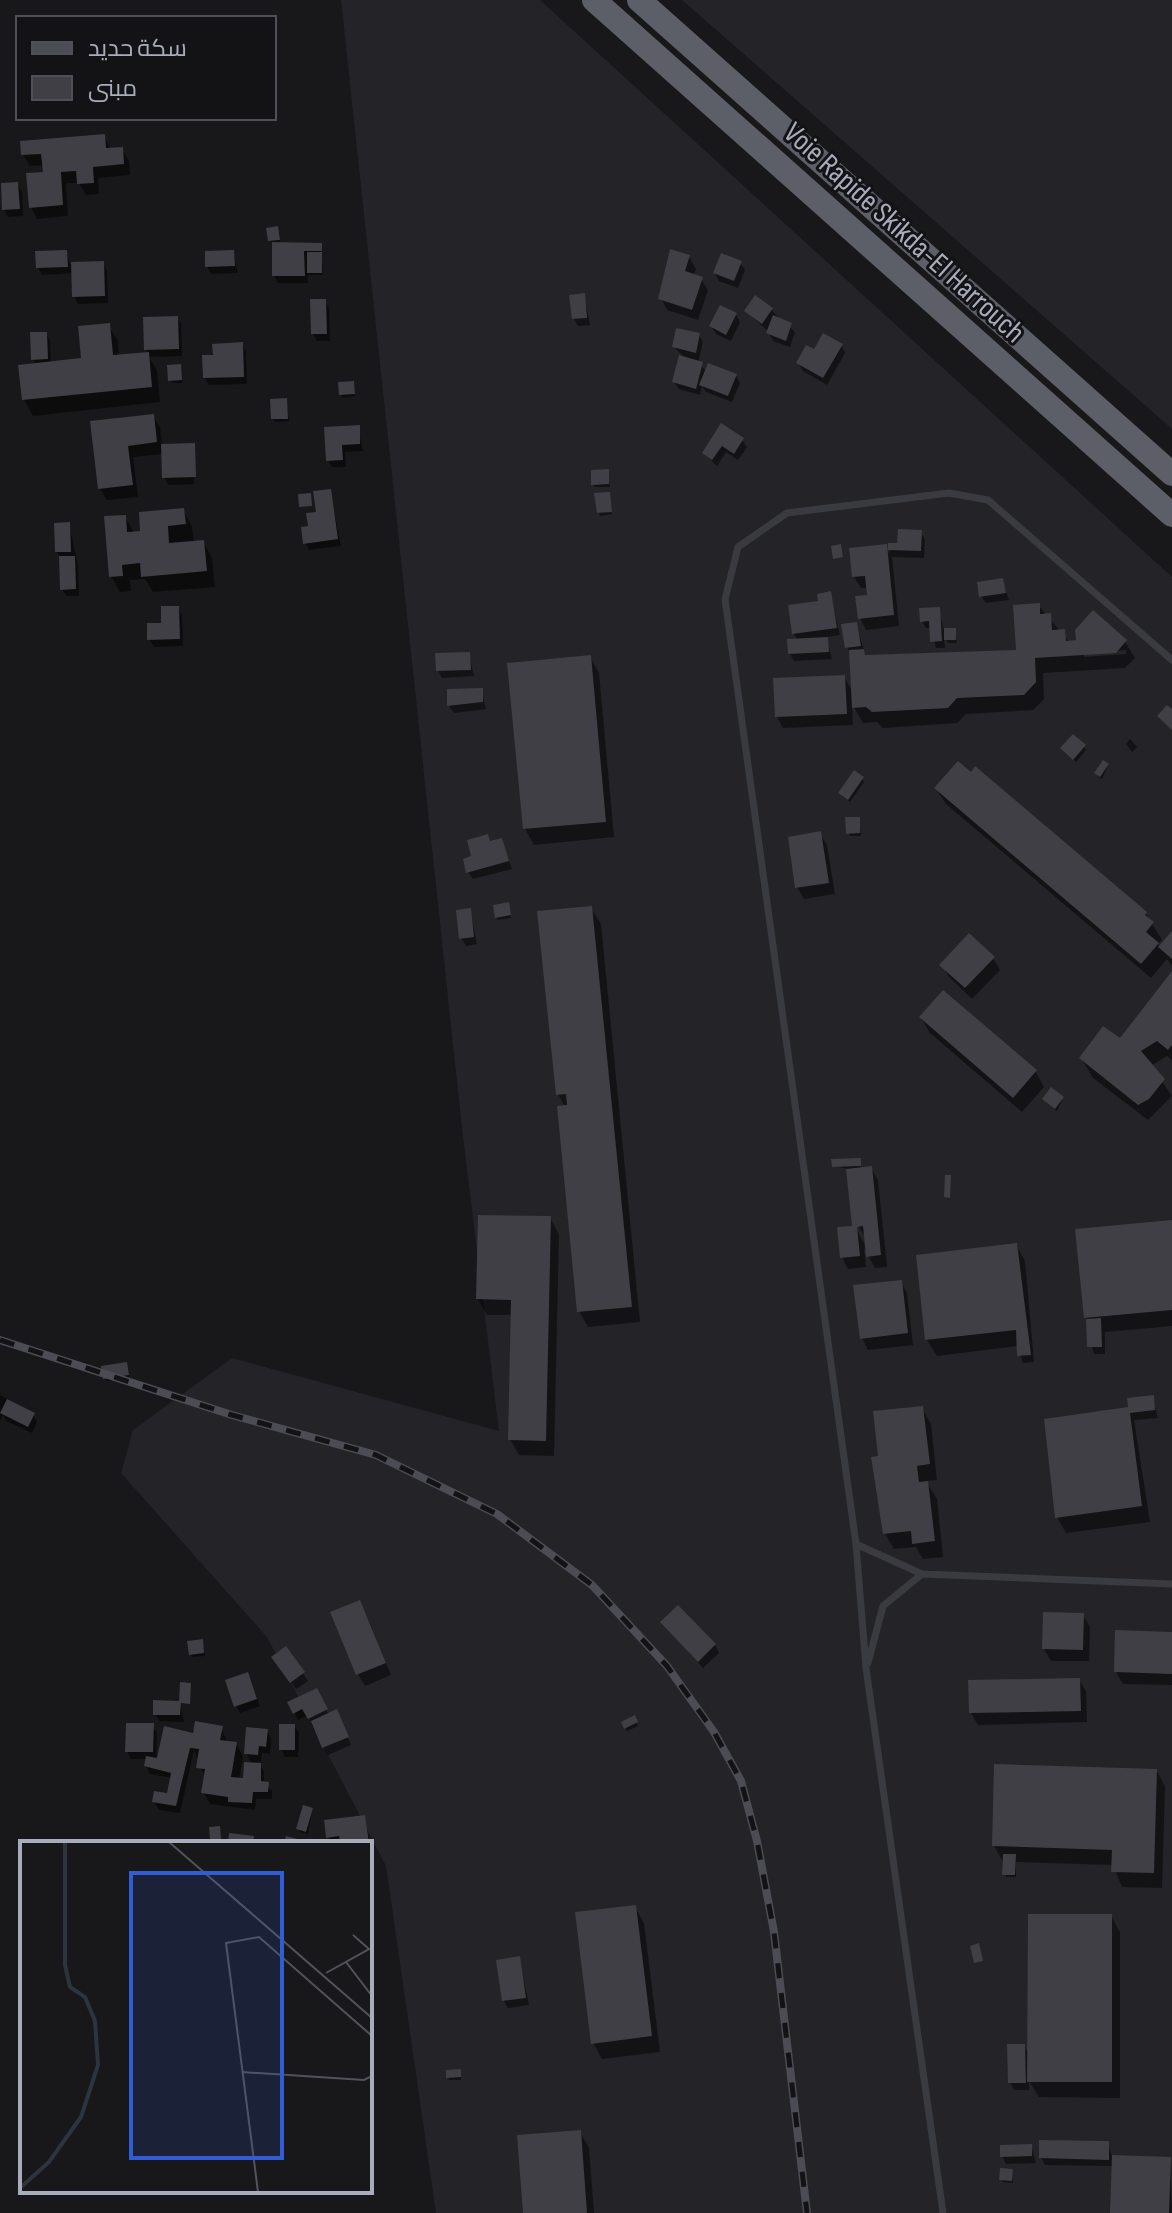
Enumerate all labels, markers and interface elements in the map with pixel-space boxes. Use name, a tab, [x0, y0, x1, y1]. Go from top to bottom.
legend	[16, 16, 276, 120]
text: سكة حديد	[88, 34, 187, 63]
text: مبنى	[88, 74, 137, 103]
street label: Voie Rapide Skikda-El Harrouch	[776, 115, 1032, 351]
inset map	[20, 1841, 372, 2193]

